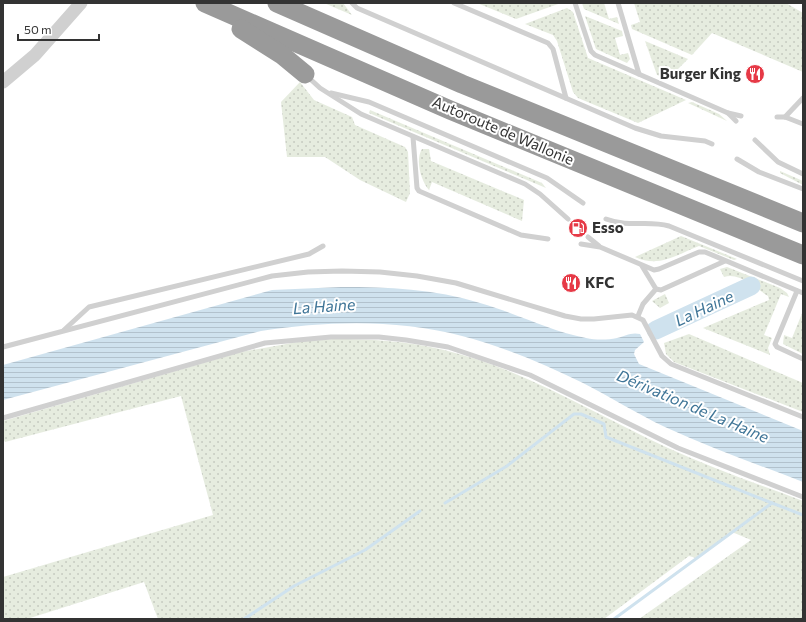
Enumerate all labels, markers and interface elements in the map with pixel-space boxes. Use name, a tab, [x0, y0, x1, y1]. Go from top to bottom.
scale bar	[18, 16, 99, 42]
text: 50 m	[24, 22, 52, 36]
restaurant icon: Burger King	[744, 63, 766, 85]
place label: Burger King	[660, 64, 741, 82]
street label: Autoroute de Wallonie	[430, 92, 577, 168]
fuel station icon: Esso	[567, 217, 589, 239]
place label: Esso	[592, 218, 624, 236]
restaurant icon: KFC	[560, 272, 582, 294]
place label: KFC	[585, 273, 614, 291]
water label: La Haine	[671, 285, 737, 329]
water label: La Haine	[292, 294, 356, 317]
water label: Dérivation de La Haine	[614, 365, 772, 446]

